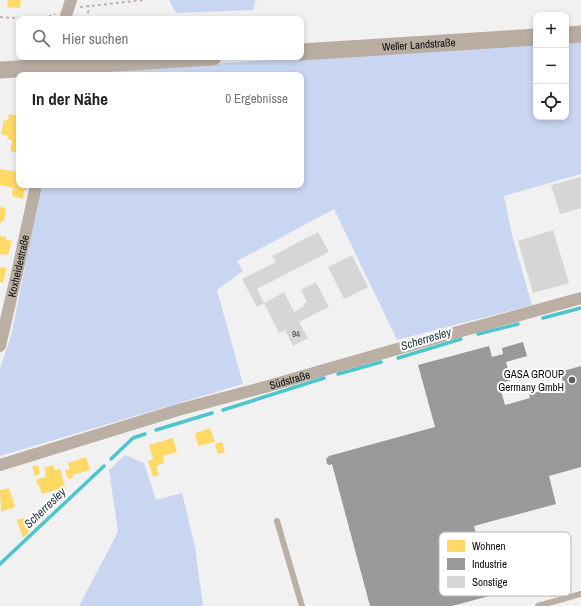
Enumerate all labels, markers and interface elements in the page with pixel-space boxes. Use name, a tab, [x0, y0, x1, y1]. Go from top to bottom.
map controls	[533, 12, 569, 120]
button: +	[533, 12, 569, 48]
search box	[16, 16, 304, 60]
icon: search	[30, 27, 52, 49]
text: Hier suchen	[62, 28, 128, 49]
street label: Weller Landstraße	[382, 35, 456, 54]
button: −	[533, 48, 569, 84]
button: locate	[533, 84, 569, 120]
text: In der Nähe	[32, 87, 108, 110]
text: 0 Ergebnisse	[225, 90, 288, 107]
street label: Koxheidestraße	[4, 233, 32, 299]
water label: Scherresley	[399, 323, 454, 354]
house number: 94	[292, 328, 300, 340]
street label: Südstraße	[268, 367, 312, 392]
place label: GASA GROUP Germany GmbH	[498, 367, 564, 394]
marker: GASA GROUP Germany GmbH	[567, 375, 577, 385]
water label: Scherresley	[21, 483, 70, 532]
legend	[439, 532, 571, 596]
text: Wohnen	[472, 539, 505, 553]
text: Industrie	[472, 557, 507, 571]
text: Sonstige	[472, 575, 508, 589]

